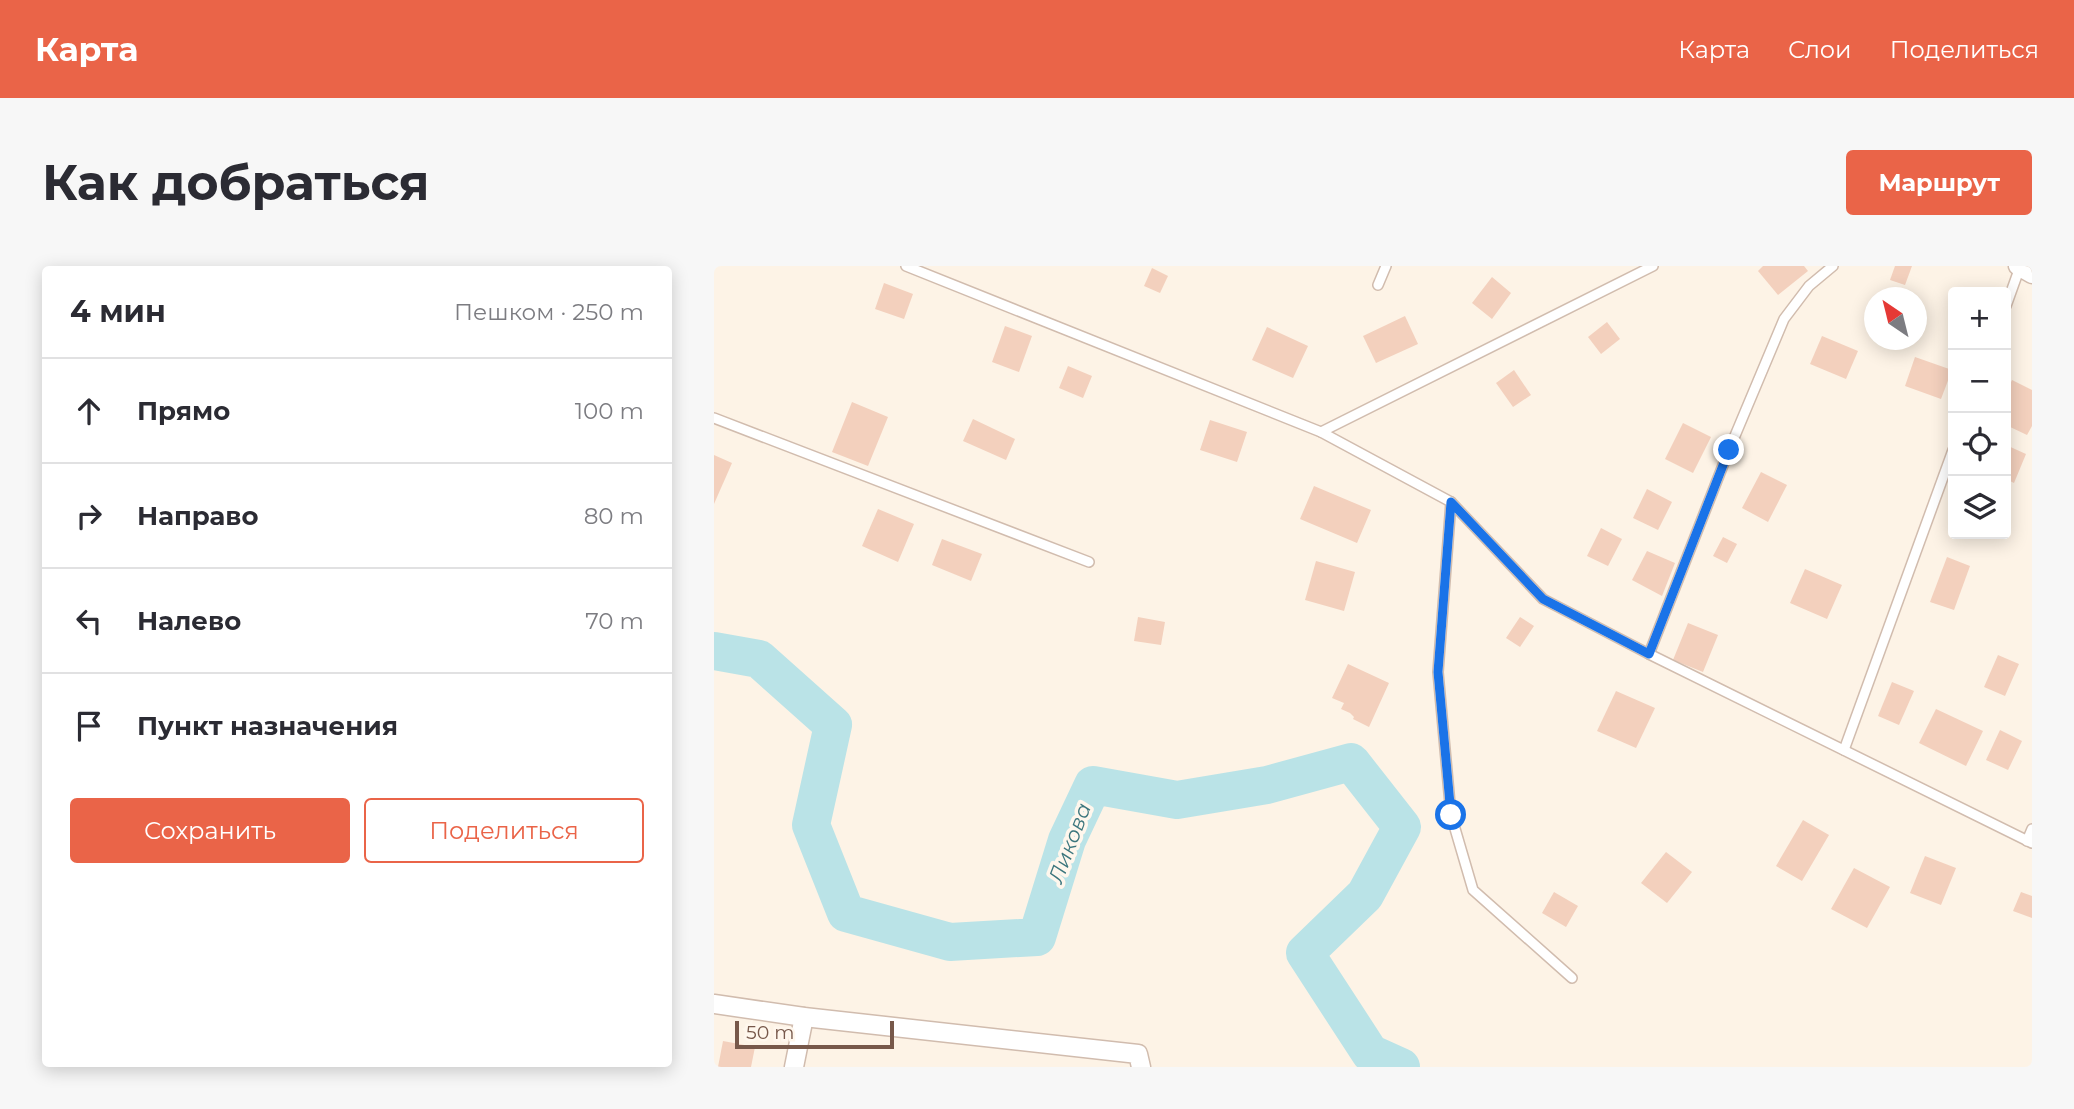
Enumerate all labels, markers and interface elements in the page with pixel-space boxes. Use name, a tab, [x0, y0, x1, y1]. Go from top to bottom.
text: Карта	[35, 29, 138, 69]
text: Карта	[1678, 35, 1750, 64]
text: Слои	[1788, 35, 1852, 64]
text: Поделиться	[1890, 35, 2039, 64]
button: Маршрут	[1846, 150, 2032, 215]
text: Как добраться	[42, 153, 430, 212]
north arrow	[1864, 287, 1927, 350]
map controls	[1948, 287, 2011, 539]
button: +	[1948, 287, 2011, 350]
text: 4 мин	[70, 293, 166, 330]
text: Пешком · 250 m	[454, 298, 644, 326]
button: −	[1948, 350, 2011, 413]
icon: ahead	[70, 392, 108, 430]
text: Прямо	[137, 395, 230, 427]
text: 100 m	[575, 397, 644, 425]
button: locate	[1948, 413, 2011, 476]
route end	[1713, 434, 1744, 465]
button: layers	[1948, 476, 2011, 539]
icon: right	[70, 497, 108, 535]
text: Направо	[137, 500, 258, 532]
text: 80 m	[584, 502, 644, 530]
icon: left	[70, 602, 108, 640]
text: Налево	[137, 605, 241, 637]
text: 70 m	[585, 607, 644, 635]
icon: arrive	[70, 707, 108, 745]
text: Пункт назначения	[137, 710, 398, 742]
button: Сохранить	[70, 798, 350, 863]
button: Поделиться	[364, 798, 644, 863]
water label: Ликова	[1043, 799, 1096, 887]
route start	[1435, 799, 1466, 830]
scale bar	[735, 1018, 894, 1050]
text: 50 m	[746, 1021, 794, 1044]

